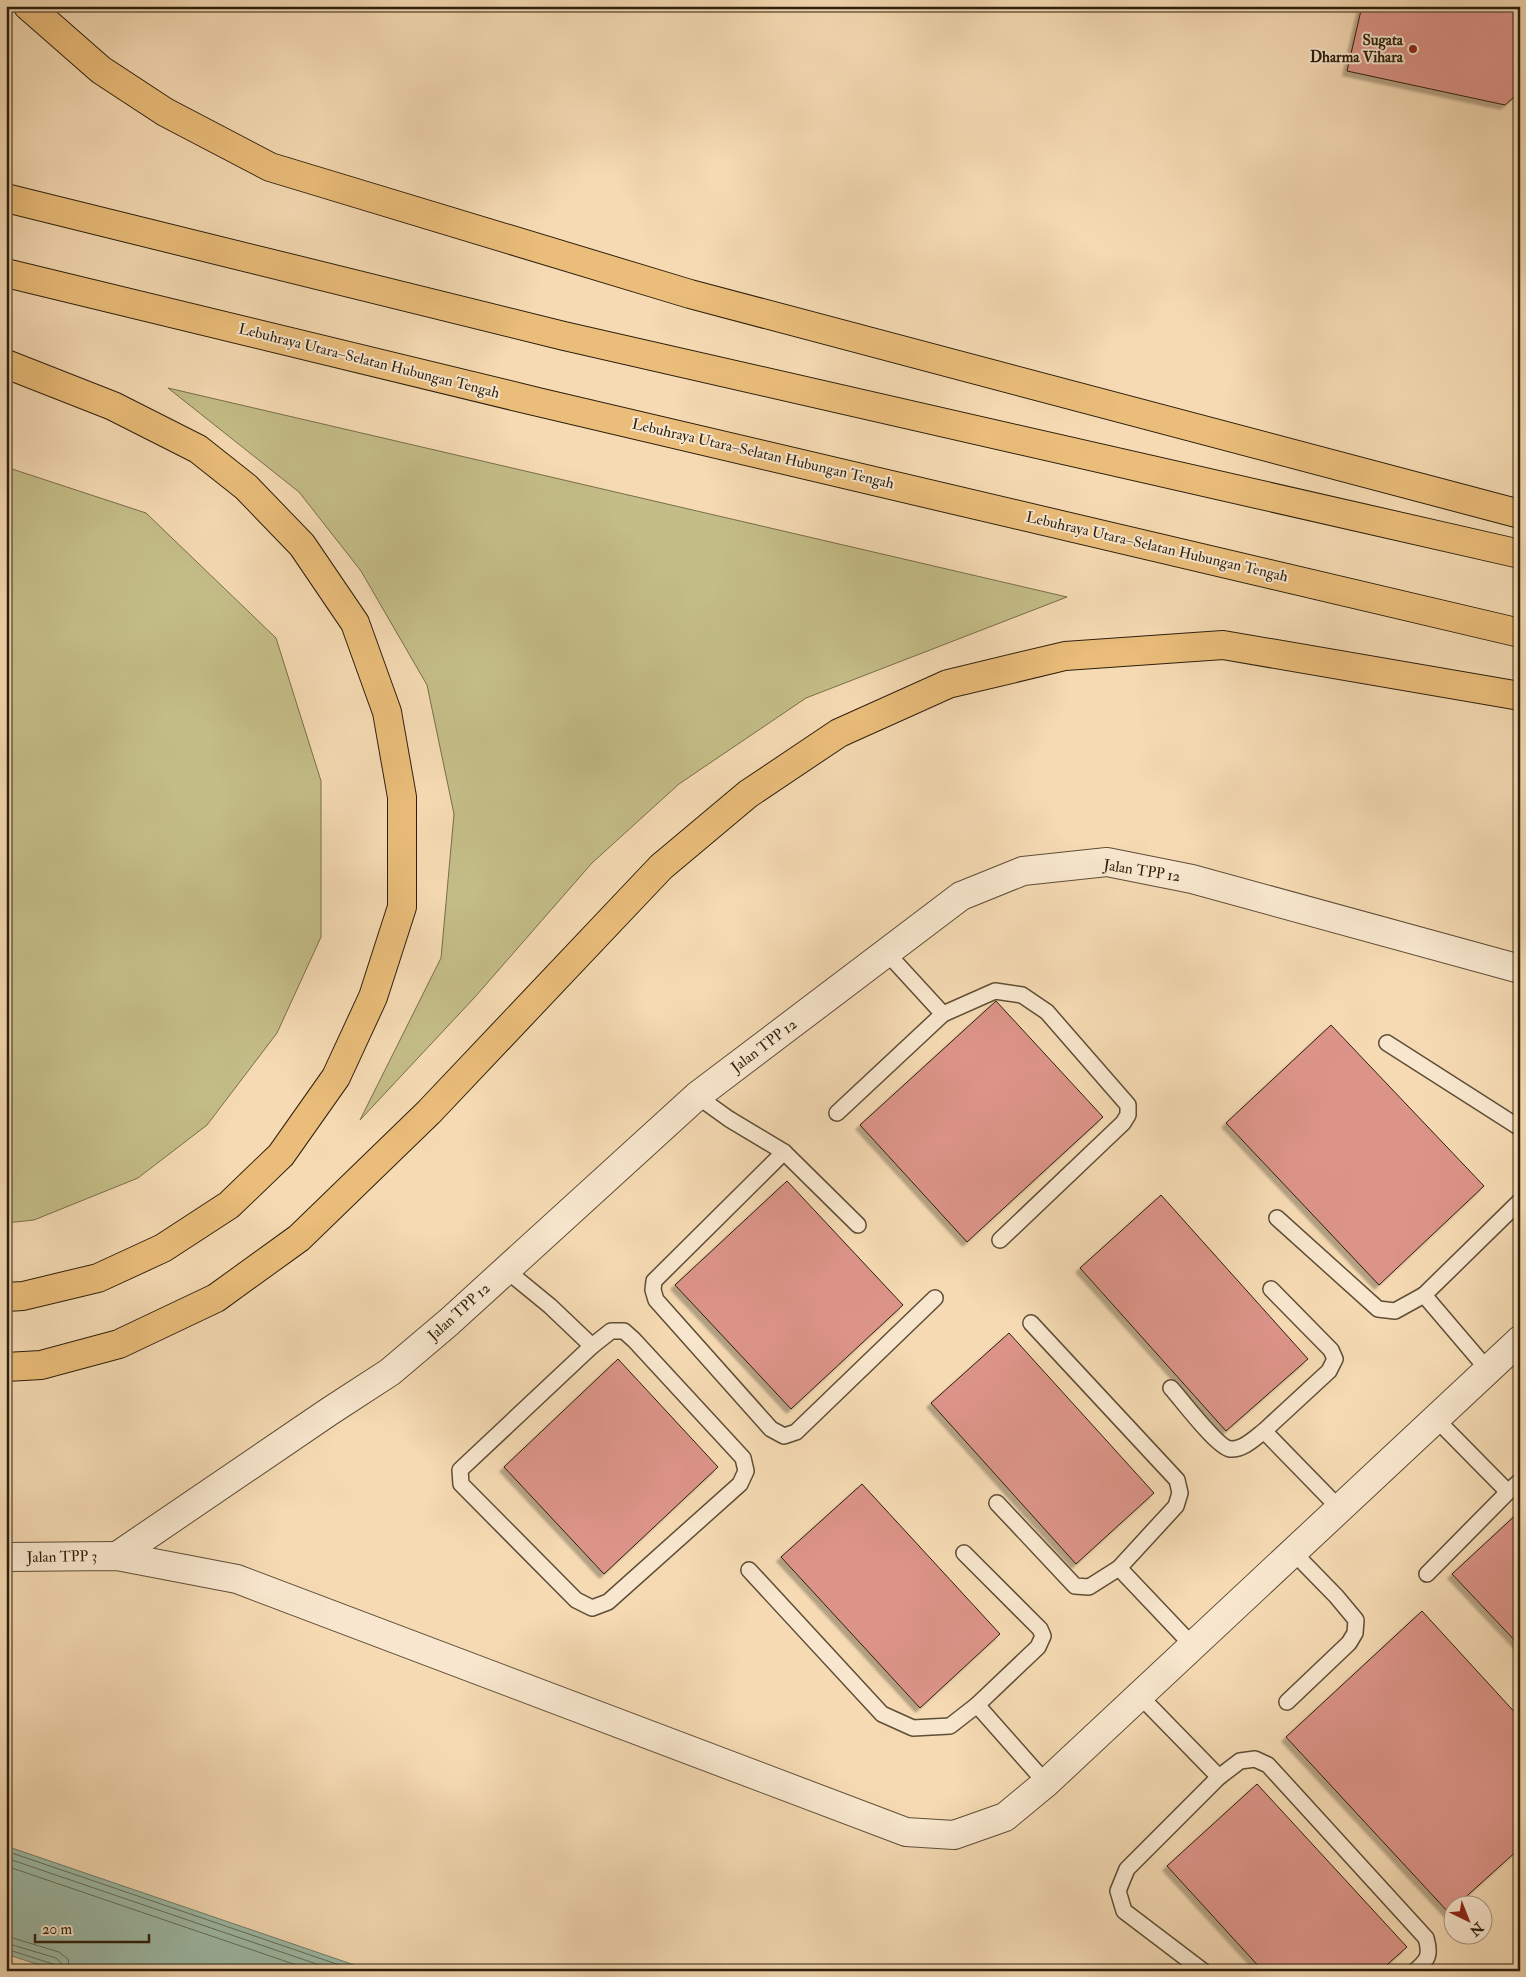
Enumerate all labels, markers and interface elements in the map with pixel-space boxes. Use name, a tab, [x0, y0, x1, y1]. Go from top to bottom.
place label: Sugata Dharma Vihara	[1310, 31, 1404, 67]
marker: Sugata Dharma Vihara	[1407, 43, 1419, 55]
street label: Lebuhraya Utara–Selatan Hubungan Tengah	[236, 319, 502, 403]
street label: Lebuhraya Utara–Selatan Hubungan Tengah	[630, 415, 896, 493]
street label: Lebuhraya Utara–Selatan Hubungan Tengah	[1024, 508, 1290, 586]
street label: Jalan TPP 12	[1101, 855, 1182, 888]
street label: Jalan TPP 12	[726, 1015, 802, 1078]
street label: Jalan TPP 12	[423, 1279, 495, 1346]
street label: Jalan TPP 3	[26, 1547, 97, 1568]
north arrow	[1444, 1894, 1494, 1944]
scale bar	[35, 1912, 149, 1944]
text: N	[1466, 1918, 1488, 1940]
text: 20 m	[42, 1920, 72, 1939]

